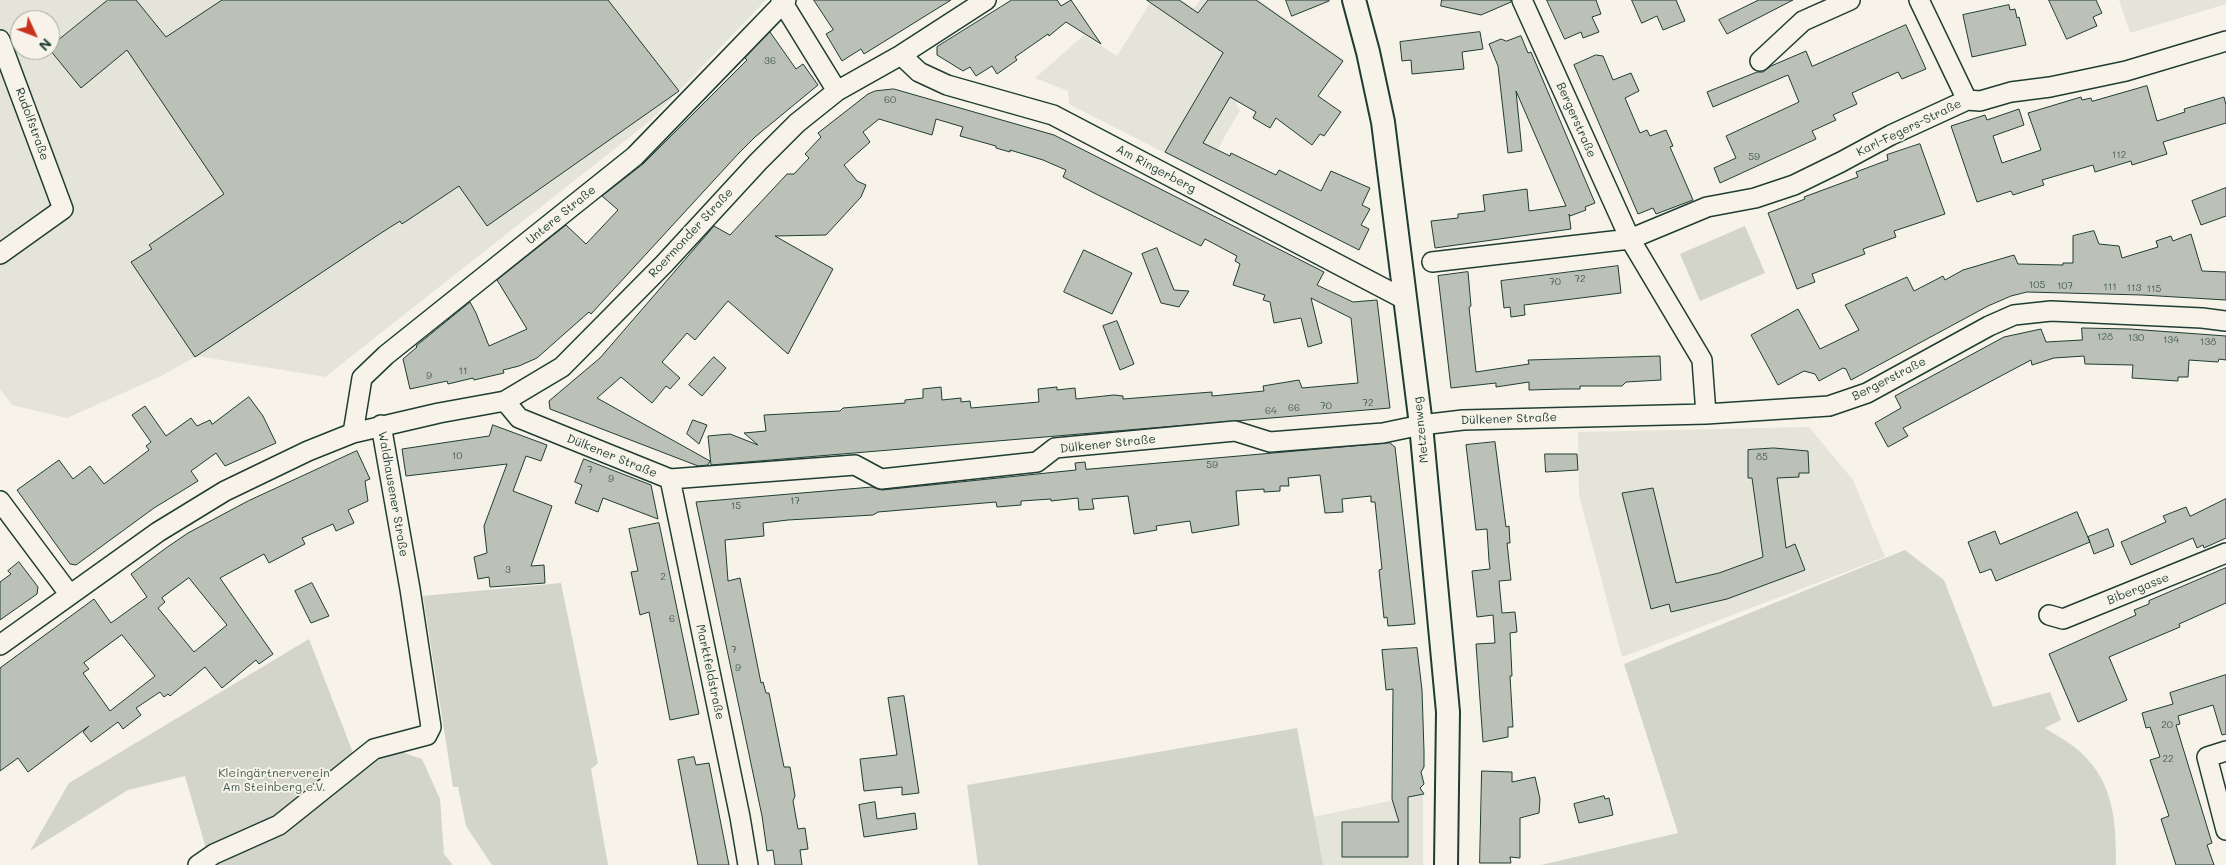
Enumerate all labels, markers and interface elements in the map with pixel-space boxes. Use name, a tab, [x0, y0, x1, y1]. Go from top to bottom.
north arrow	[10, 10, 60, 60]
text: N	[35, 35, 56, 55]
house number: 36	[764, 55, 776, 67]
street label: Bergerstraße	[1553, 80, 1599, 160]
street label: Rudolfstraße	[12, 86, 52, 162]
house number: 60	[884, 94, 896, 106]
street label: Karl-Fegers-Straße	[1854, 96, 1964, 160]
street label: Am Ringerberg	[1114, 142, 1198, 196]
house number: 112	[2112, 149, 2126, 161]
house number: 59	[1748, 151, 1760, 163]
street label: Untere Straße	[523, 183, 599, 247]
street label: Roermonder Straße	[646, 185, 736, 281]
house number: 72	[1574, 273, 1586, 285]
house number: 70	[1549, 276, 1561, 288]
house number: 105	[2029, 279, 2045, 291]
house number: 107	[2057, 280, 2073, 292]
house number: 111	[2103, 281, 2117, 293]
house number: 113	[2127, 282, 2141, 294]
house number: 115	[2147, 283, 2161, 295]
house number: 128	[2097, 331, 2113, 343]
house number: 130	[2128, 332, 2144, 344]
house number: 134	[2163, 334, 2179, 346]
house number: 138	[2200, 336, 2216, 348]
street label: Bergerstraße	[1850, 354, 1928, 404]
house number: 11	[459, 365, 467, 377]
house number: 9	[426, 370, 432, 382]
street label: Metzenweg	[1410, 396, 1432, 464]
house number: 72	[1362, 397, 1374, 409]
house number: 70	[1320, 400, 1332, 412]
house number: 66	[1288, 402, 1300, 414]
house number: 64	[1265, 405, 1277, 417]
street label: Dülkener Straße	[1461, 410, 1557, 428]
street label: Waldhausener Straße	[375, 430, 411, 558]
street label: Dülkener Straße	[565, 431, 659, 481]
street label: Dülkener Straße	[1059, 432, 1157, 456]
house number: 10	[452, 450, 462, 462]
house number: 85	[1756, 451, 1768, 463]
house number: 59	[1206, 459, 1218, 471]
house number: 7	[587, 464, 593, 476]
house number: 9	[608, 473, 614, 485]
house number: 17	[790, 495, 800, 507]
house number: 15	[731, 500, 741, 512]
house number: 3	[505, 564, 511, 576]
street label: Bibergasse	[2105, 570, 2171, 608]
house number: 2	[660, 571, 666, 583]
house number: 6	[669, 613, 675, 625]
street label: Marktfeldstraße	[693, 623, 727, 721]
house number: 7	[731, 644, 737, 656]
house number: 9	[735, 662, 741, 674]
house number: 20	[2161, 719, 2173, 731]
house number: 22	[2162, 753, 2174, 765]
park label: Kleingärtnerverein Am Steinberg e.V.	[218, 766, 330, 794]

